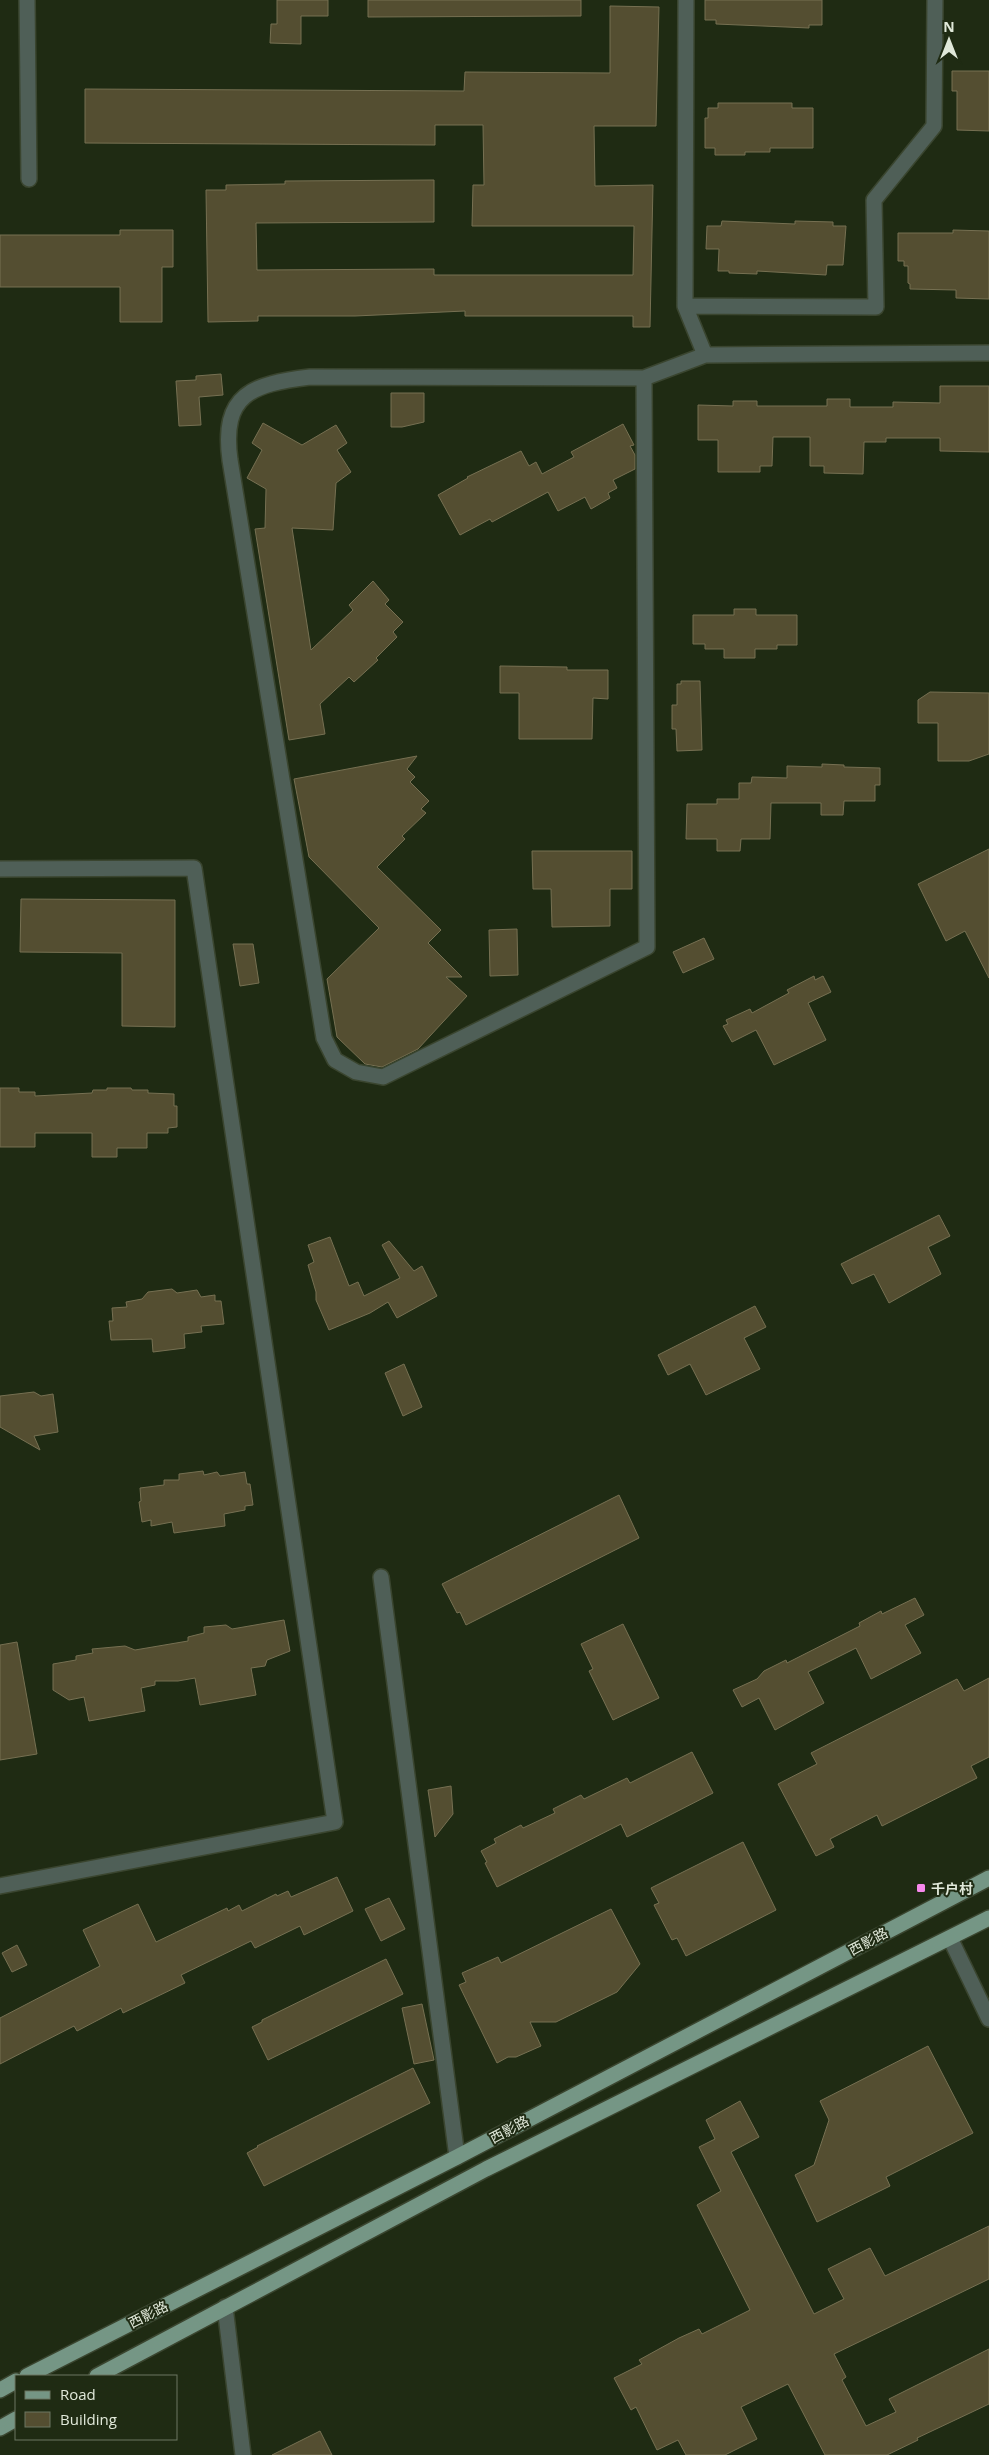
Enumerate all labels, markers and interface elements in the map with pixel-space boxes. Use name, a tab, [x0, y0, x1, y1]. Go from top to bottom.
north arrow	[924, 15, 974, 65]
text: N	[943, 17, 955, 36]
place label: 千户村	[931, 1879, 973, 1898]
marker: 千户村	[915, 1882, 927, 1894]
street label: 西影路	[845, 1923, 891, 1959]
street label: 西影路	[486, 2111, 532, 2147]
street label: 西影路	[125, 2296, 171, 2332]
legend	[15, 2375, 178, 2440]
text: Road	[60, 2384, 96, 2404]
text: Building	[60, 2409, 117, 2429]

